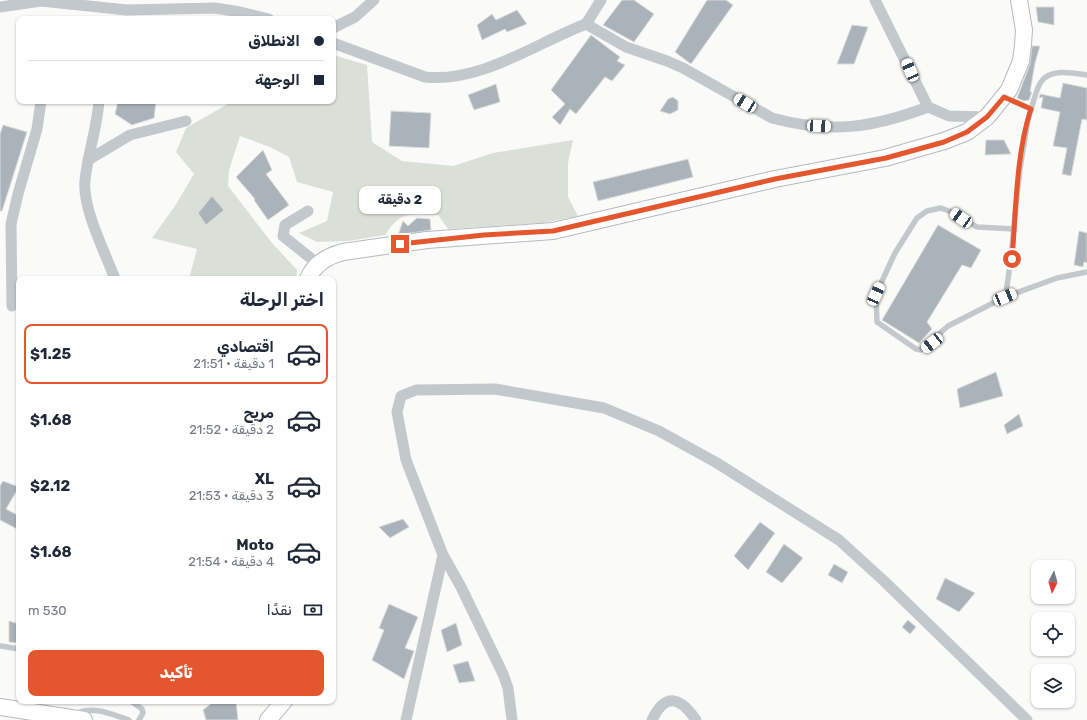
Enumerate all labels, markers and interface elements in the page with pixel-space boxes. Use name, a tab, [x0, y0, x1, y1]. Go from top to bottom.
text: الانطلاق	[248, 32, 300, 50]
car	[900, 57, 920, 83]
text: الوجهة	[255, 71, 300, 89]
car	[732, 92, 758, 114]
car	[807, 119, 831, 133]
callout: 2 دقيقة	[359, 186, 441, 214]
text: 2 دقيقة	[378, 192, 422, 207]
car	[948, 206, 974, 230]
route end	[391, 235, 409, 253]
route start	[1003, 250, 1021, 268]
car	[866, 281, 886, 307]
car	[992, 287, 1018, 307]
text: اختر الرحلة	[240, 289, 324, 311]
car	[919, 331, 945, 355]
icon: car	[286, 336, 322, 372]
text: اقتصادي	[217, 338, 274, 356]
text: $1.25	[30, 345, 71, 363]
text: 1 دقيقة · 21:51	[193, 356, 274, 371]
icon: car	[286, 402, 322, 438]
text: مريح	[243, 404, 274, 422]
text: $1.68	[30, 411, 72, 429]
text: 2 دقيقة · 21:52	[189, 422, 274, 437]
icon: car	[286, 468, 322, 504]
text: XL	[255, 470, 274, 488]
text: $2.12	[30, 477, 70, 495]
text: 3 دقيقة · 21:53	[189, 488, 274, 503]
icon: car	[286, 534, 322, 570]
text: Moto	[236, 536, 274, 554]
text: $1.68	[30, 543, 72, 561]
text: 4 دقيقة · 21:54	[188, 554, 274, 569]
north arrow	[1031, 560, 1075, 604]
map controls	[1031, 560, 1075, 708]
icon: cash	[302, 599, 324, 621]
text: نقدًا	[267, 601, 292, 619]
text: 530 m	[28, 603, 67, 618]
button: locate	[1031, 612, 1075, 656]
button: تأكيد	[28, 650, 324, 696]
button: layers	[1031, 664, 1075, 708]

